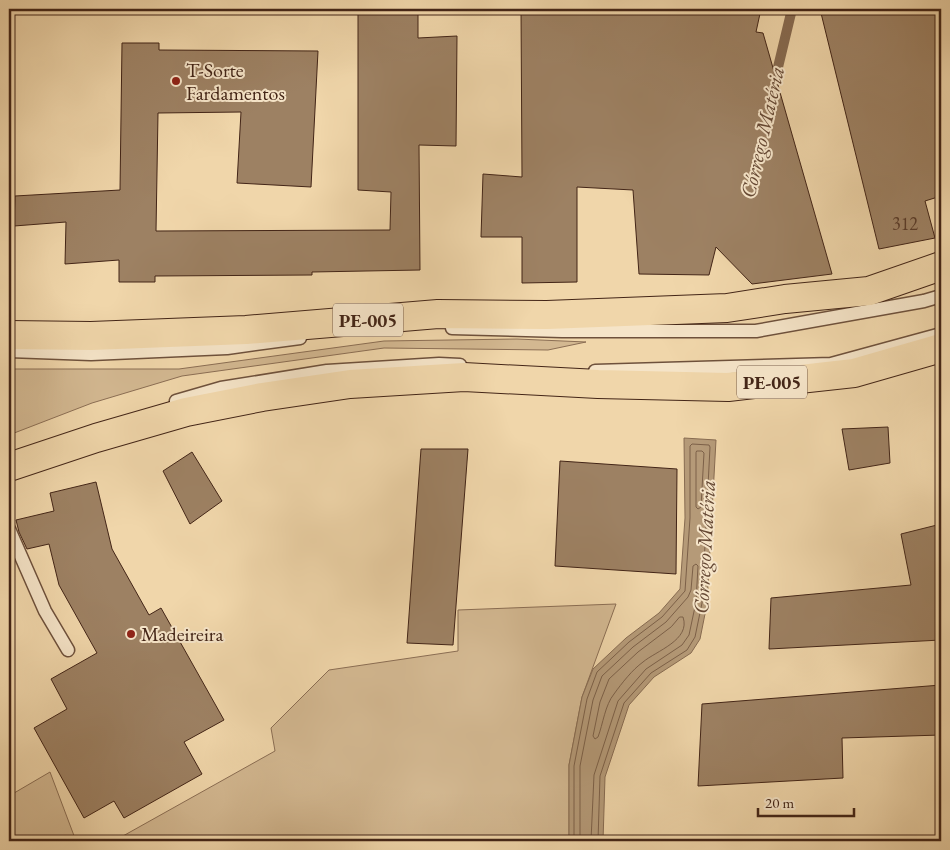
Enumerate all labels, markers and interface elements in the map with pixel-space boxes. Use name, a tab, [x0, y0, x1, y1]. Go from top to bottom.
place label: T-Sorte Fardamentos	[186, 57, 285, 106]
water label: Córrego Matéria	[734, 64, 790, 200]
marker: T-Sorte Fardamentos	[170, 75, 182, 87]
house number: 312	[892, 212, 918, 235]
road number: PE-005	[333, 304, 403, 336]
road number: PE-005	[737, 366, 807, 398]
water label: Córrego Matéria	[687, 479, 721, 615]
place label: Madeireira	[141, 621, 223, 647]
marker: Madeireira	[125, 628, 137, 640]
scale bar	[758, 785, 854, 817]
text: 20 m	[765, 793, 794, 812]

